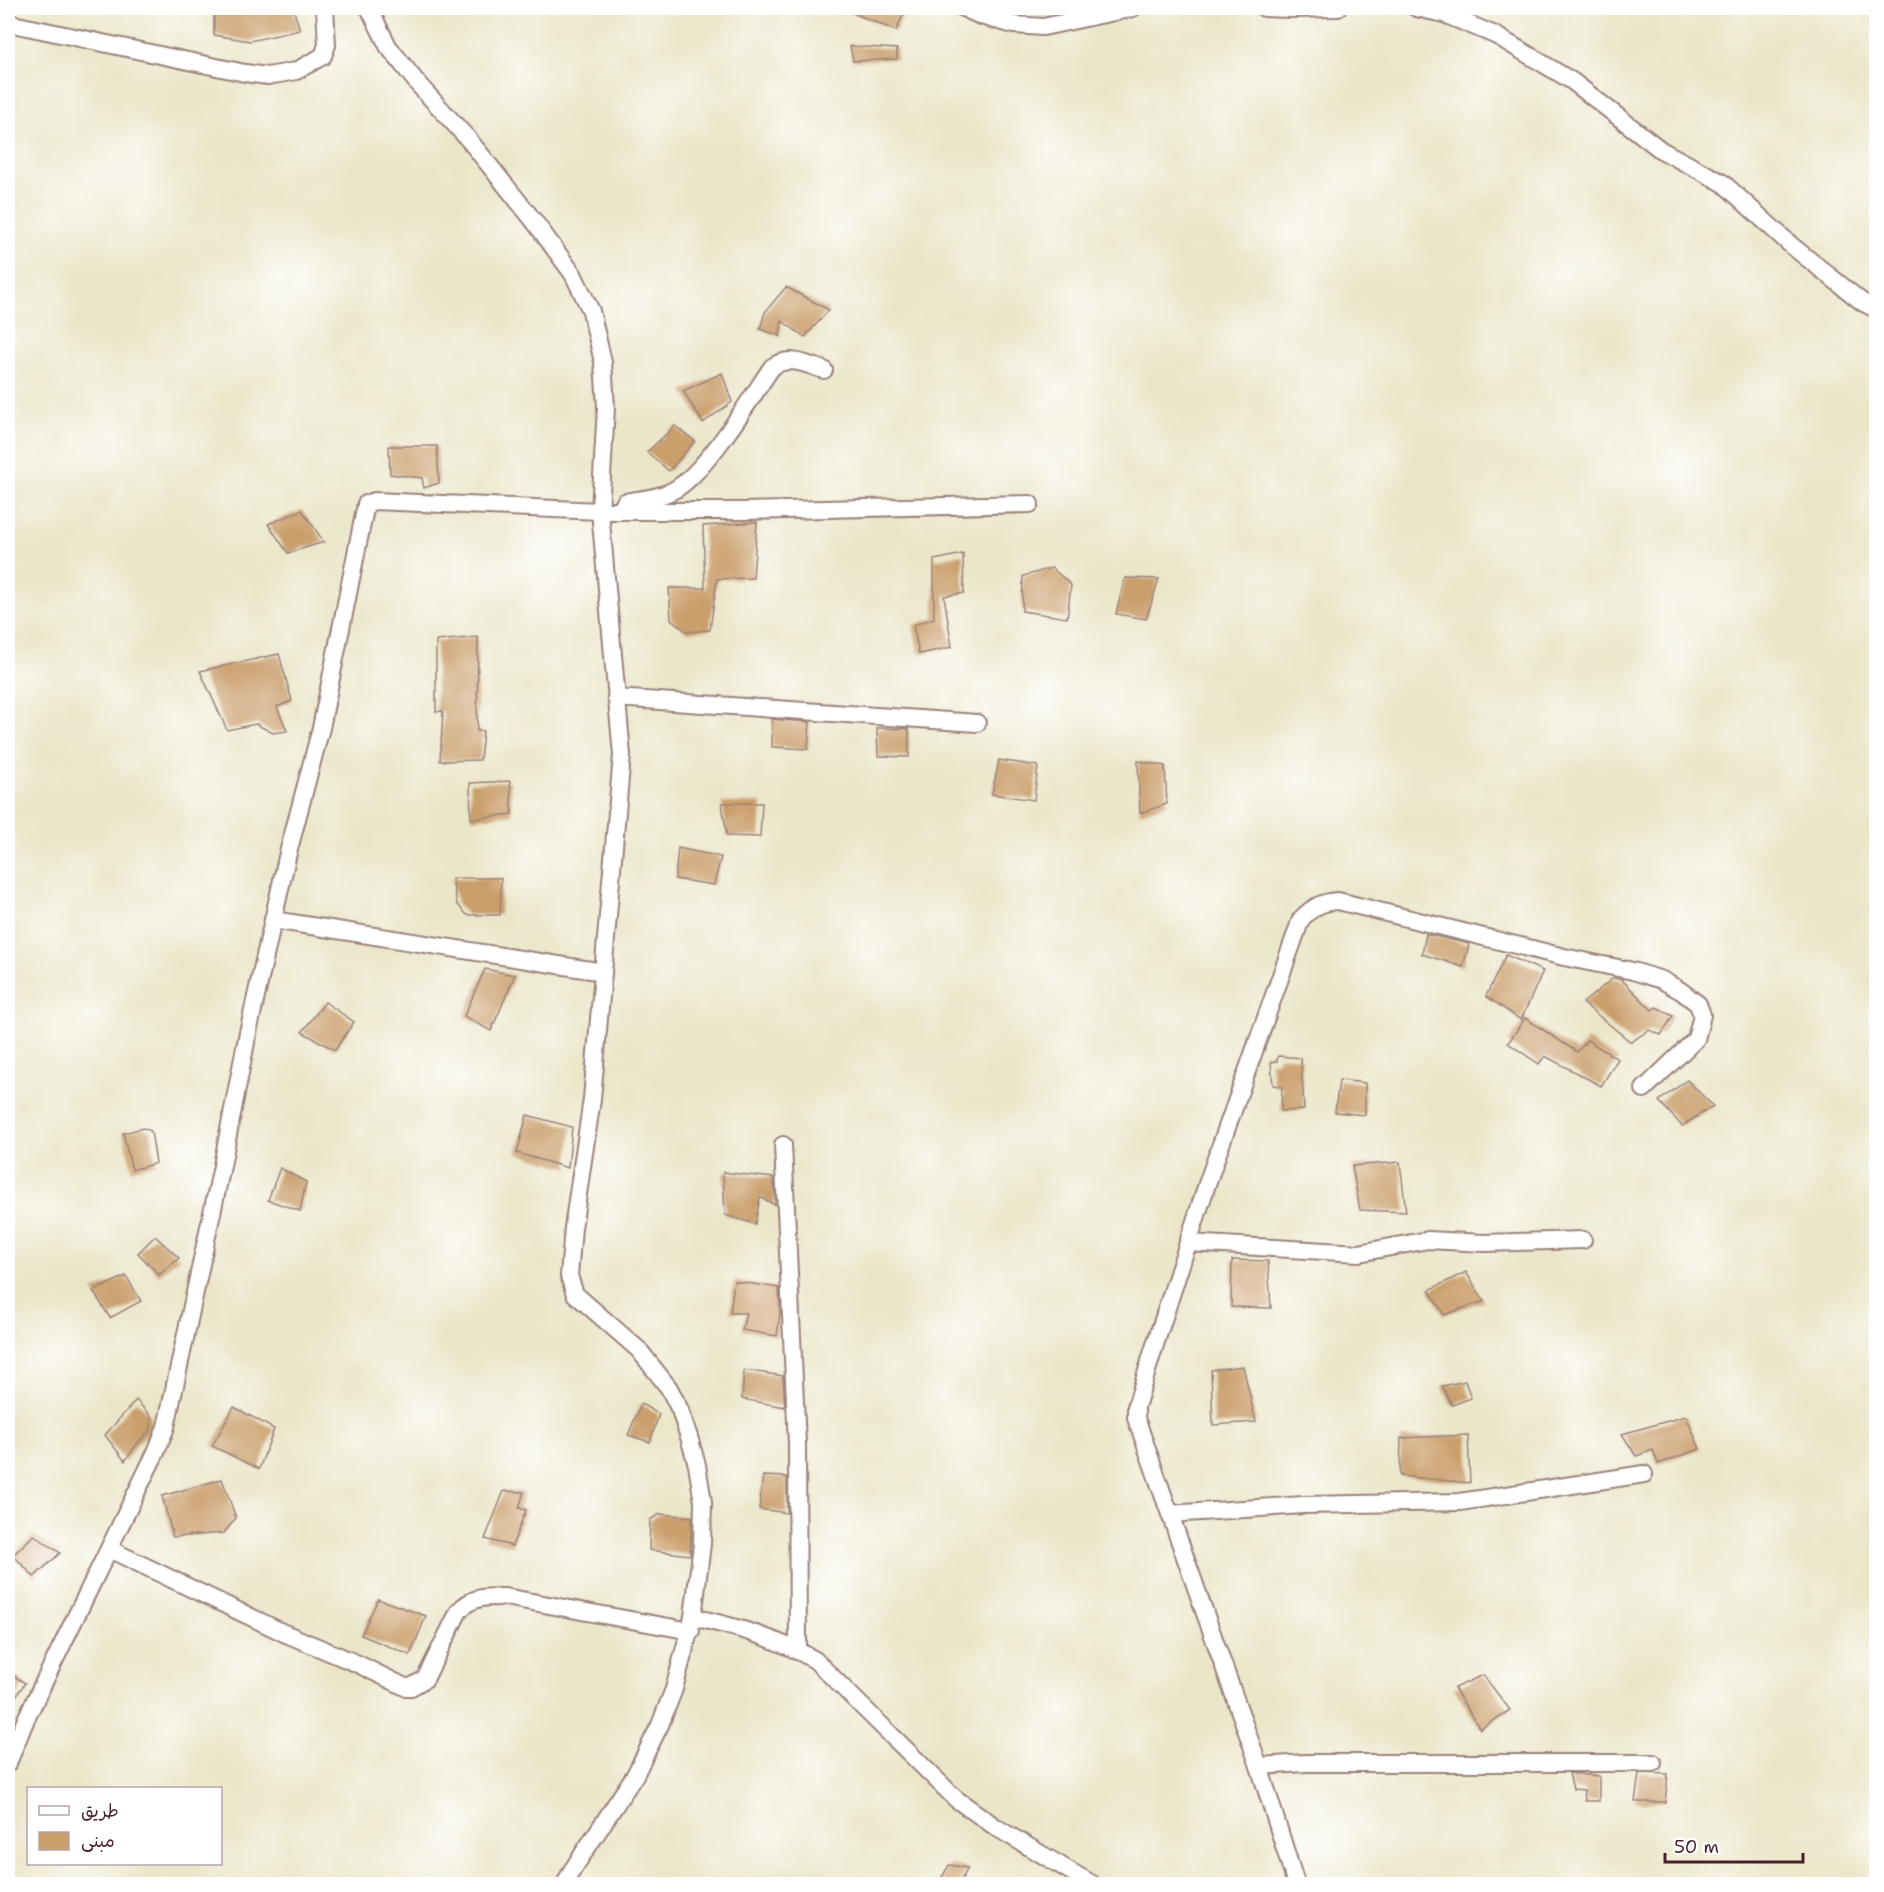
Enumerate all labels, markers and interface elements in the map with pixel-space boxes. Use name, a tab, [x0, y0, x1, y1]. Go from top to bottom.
legend	[27, 1787, 222, 1865]
text: طريق	[81, 1799, 119, 1823]
scale bar	[1665, 1826, 1803, 1864]
text: مبنى	[81, 1829, 115, 1853]
text: 50 m	[1674, 1835, 1719, 1859]

